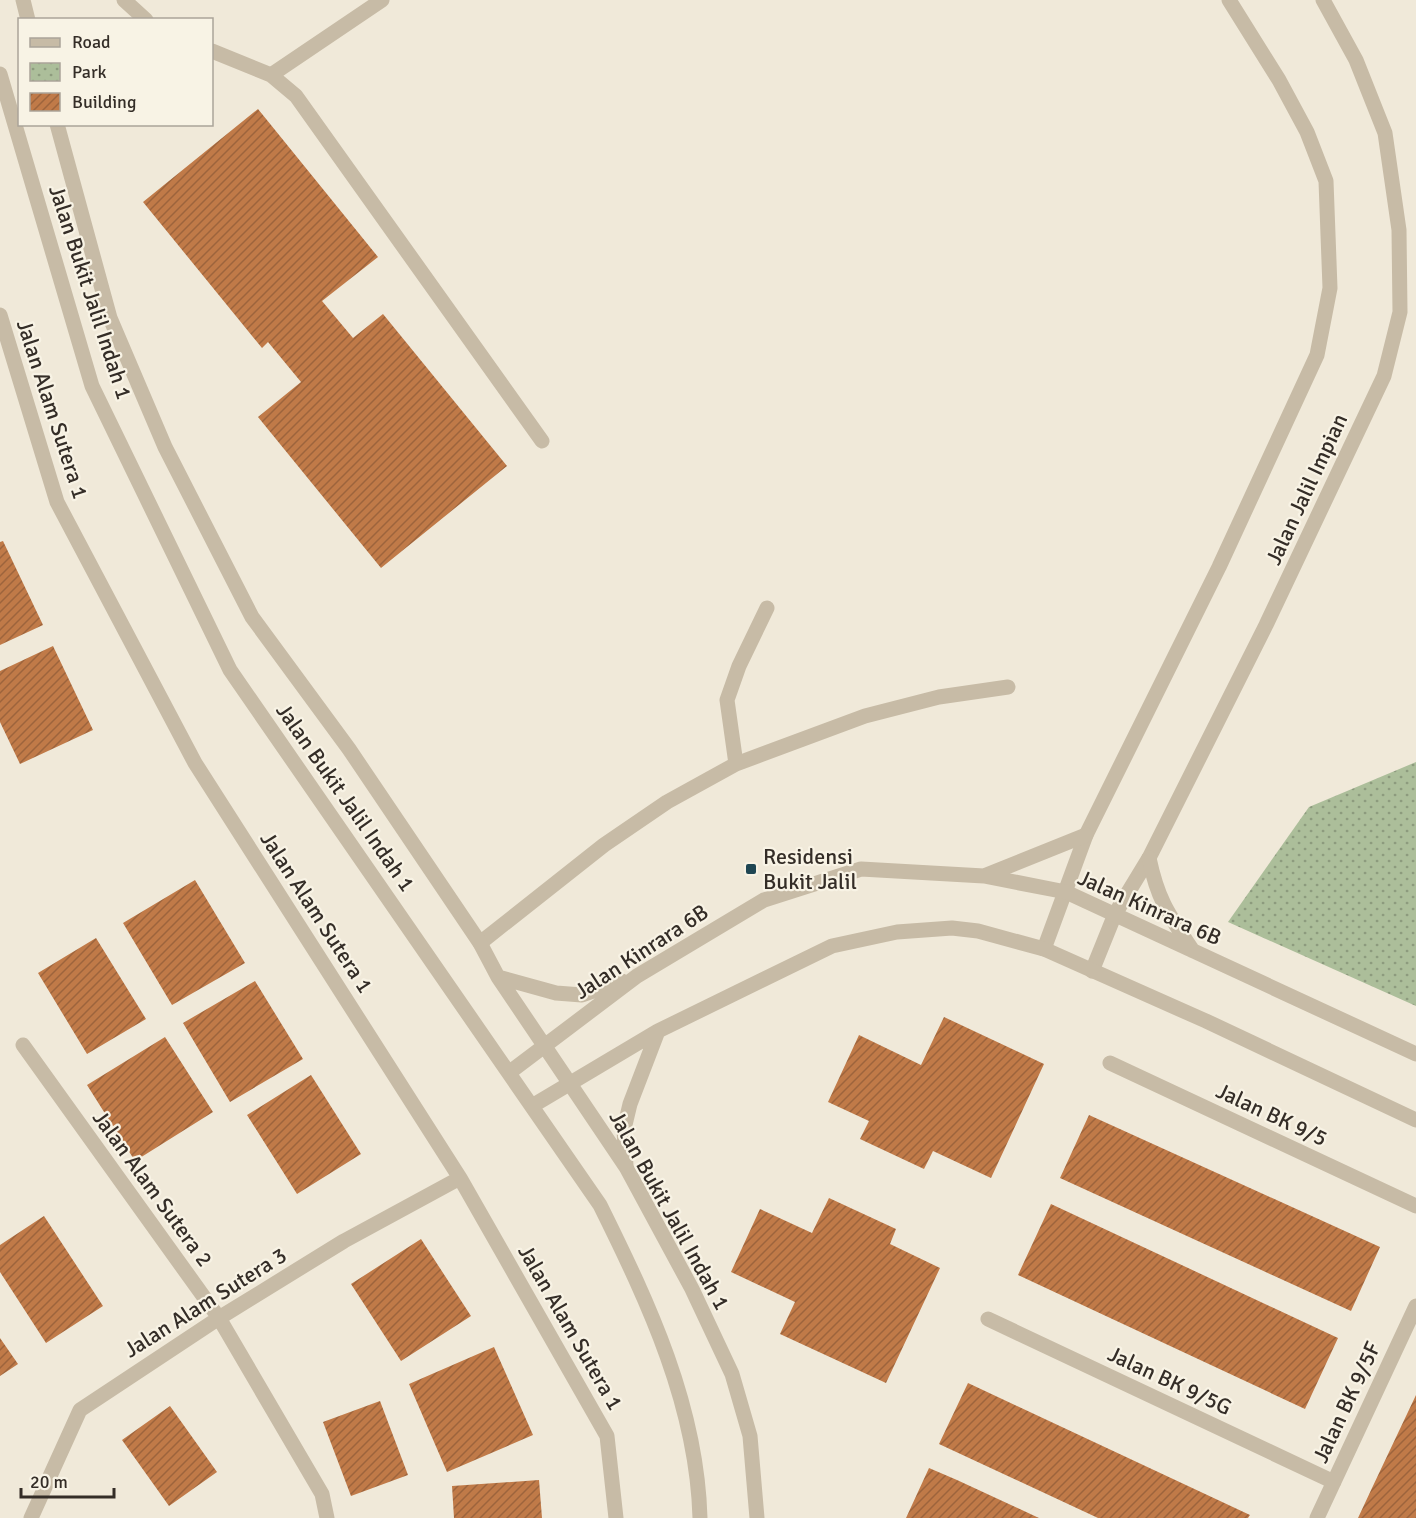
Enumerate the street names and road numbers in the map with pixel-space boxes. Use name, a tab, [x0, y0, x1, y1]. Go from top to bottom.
street label: Jalan Bukit Jalil Indah 1	[43, 182, 138, 403]
street label: Jalan Alam Sutera 1	[11, 316, 94, 502]
street label: Jalan Jalil Impian	[1260, 409, 1353, 569]
street label: Jalan Bukit Jalil Indah 1	[270, 698, 421, 897]
street label: Jalan Alam Sutera 1	[254, 827, 379, 998]
street label: Jalan Kinrara 6B	[1074, 864, 1226, 951]
street label: Jalan Kinrara 6B	[569, 898, 713, 1005]
street label: Jalan BK 9/5	[1212, 1077, 1332, 1152]
street label: Jalan Alam Sutera 2	[87, 1105, 218, 1272]
street label: Jalan Bukit Jalil Indah 1	[604, 1106, 736, 1315]
street label: Jalan Alam Sutera 1	[512, 1240, 629, 1415]
street label: Jalan Alam Sutera 3	[119, 1241, 292, 1363]
street label: Jalan BK 9/5F	[1307, 1337, 1386, 1467]
street label: Jalan BK 9/5G	[1104, 1340, 1236, 1421]

